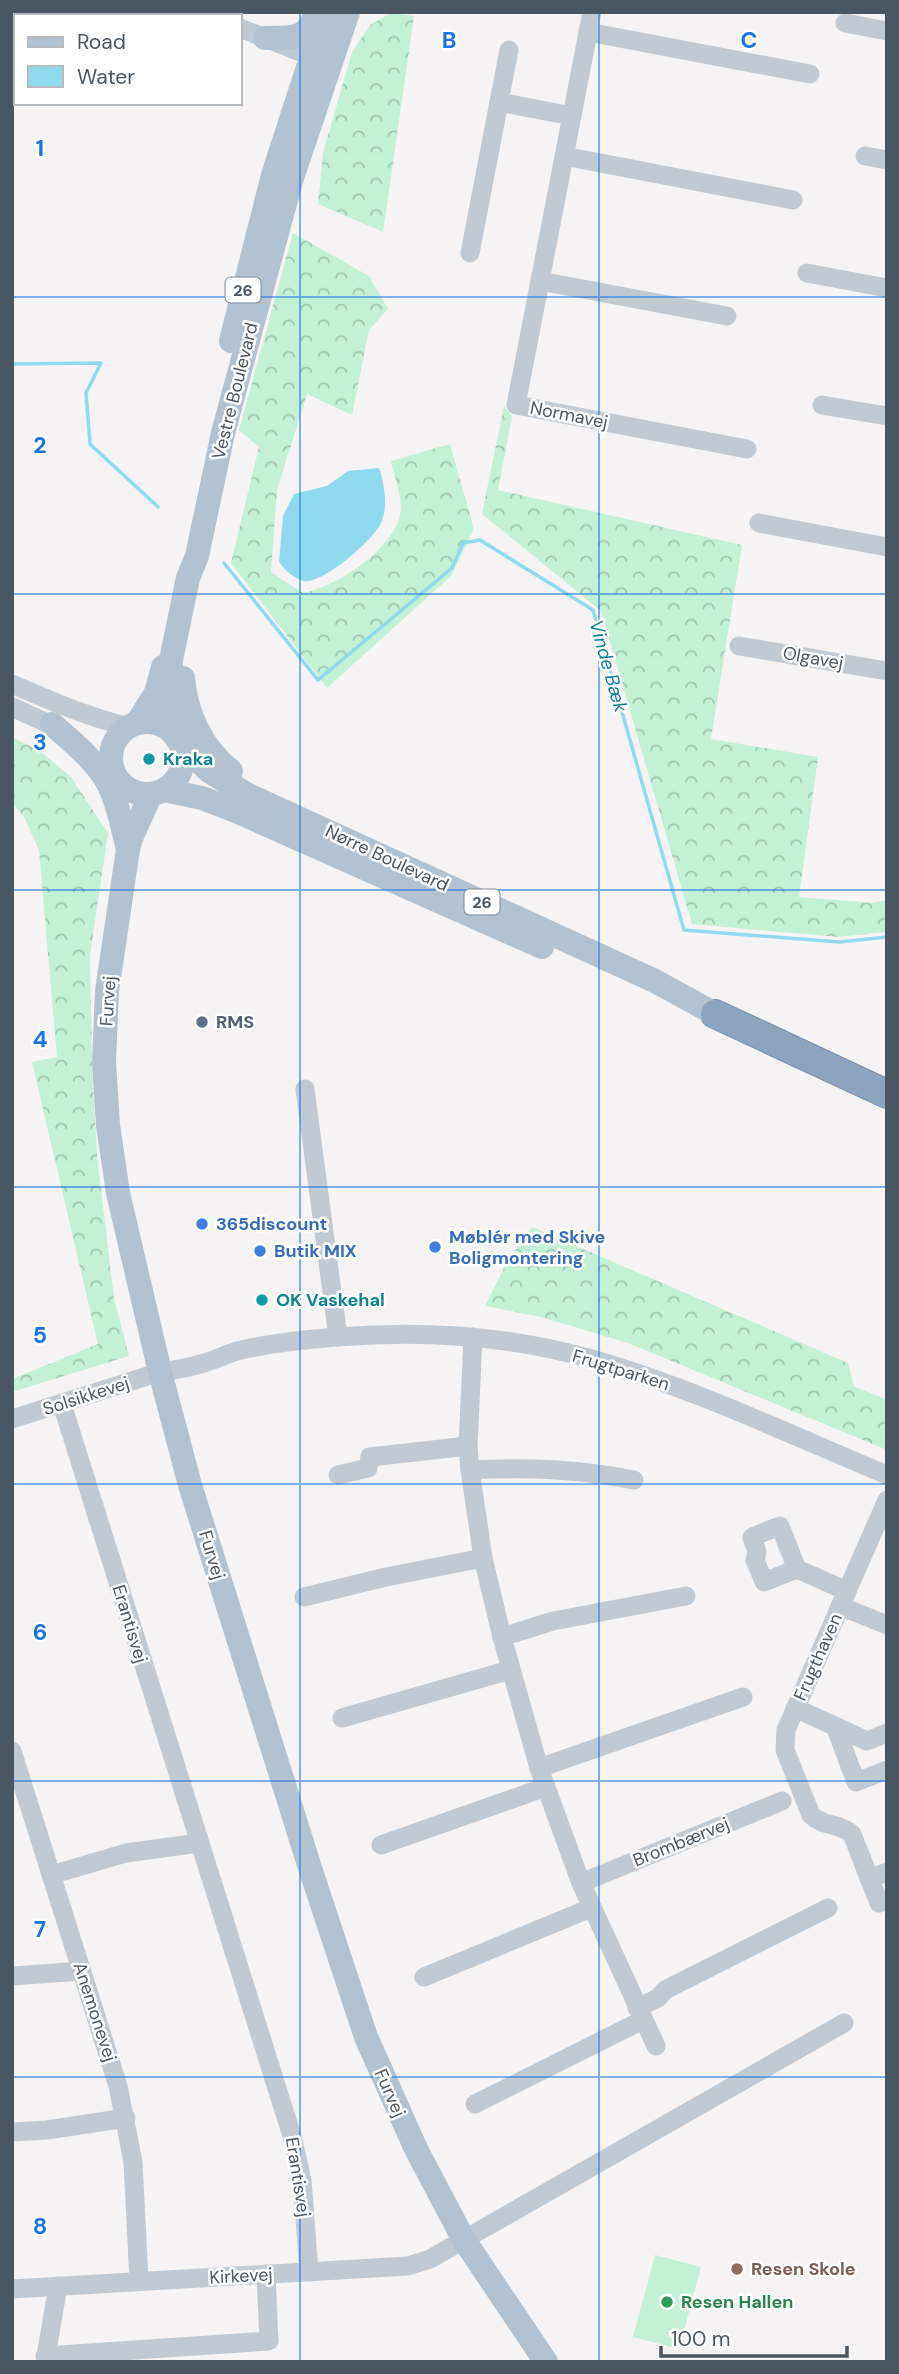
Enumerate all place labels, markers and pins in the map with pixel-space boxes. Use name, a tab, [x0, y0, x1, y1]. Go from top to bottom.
place label: Kraka	[163, 747, 213, 771]
marker: Kraka	[141, 751, 157, 767]
place label: RMS	[216, 1010, 254, 1034]
marker: RMS	[194, 1014, 210, 1030]
place label: 365discount	[216, 1212, 327, 1236]
marker: 365discount	[194, 1216, 210, 1232]
place label: Møblér med Skive Boligmontering	[449, 1225, 605, 1270]
place label: Butik MIX	[274, 1239, 357, 1263]
marker: Møblér med Skive Boligmontering	[427, 1239, 443, 1255]
marker: Butik MIX	[252, 1243, 268, 1259]
place label: OK Vaskehal	[276, 1288, 385, 1312]
marker: OK Vaskehal	[254, 1292, 270, 1308]
place label: Resen Skole	[751, 2257, 856, 2281]
marker: Resen Skole	[729, 2261, 745, 2277]
place label: Resen Hallen	[681, 2290, 793, 2314]
marker: Resen Hallen	[659, 2294, 675, 2310]

